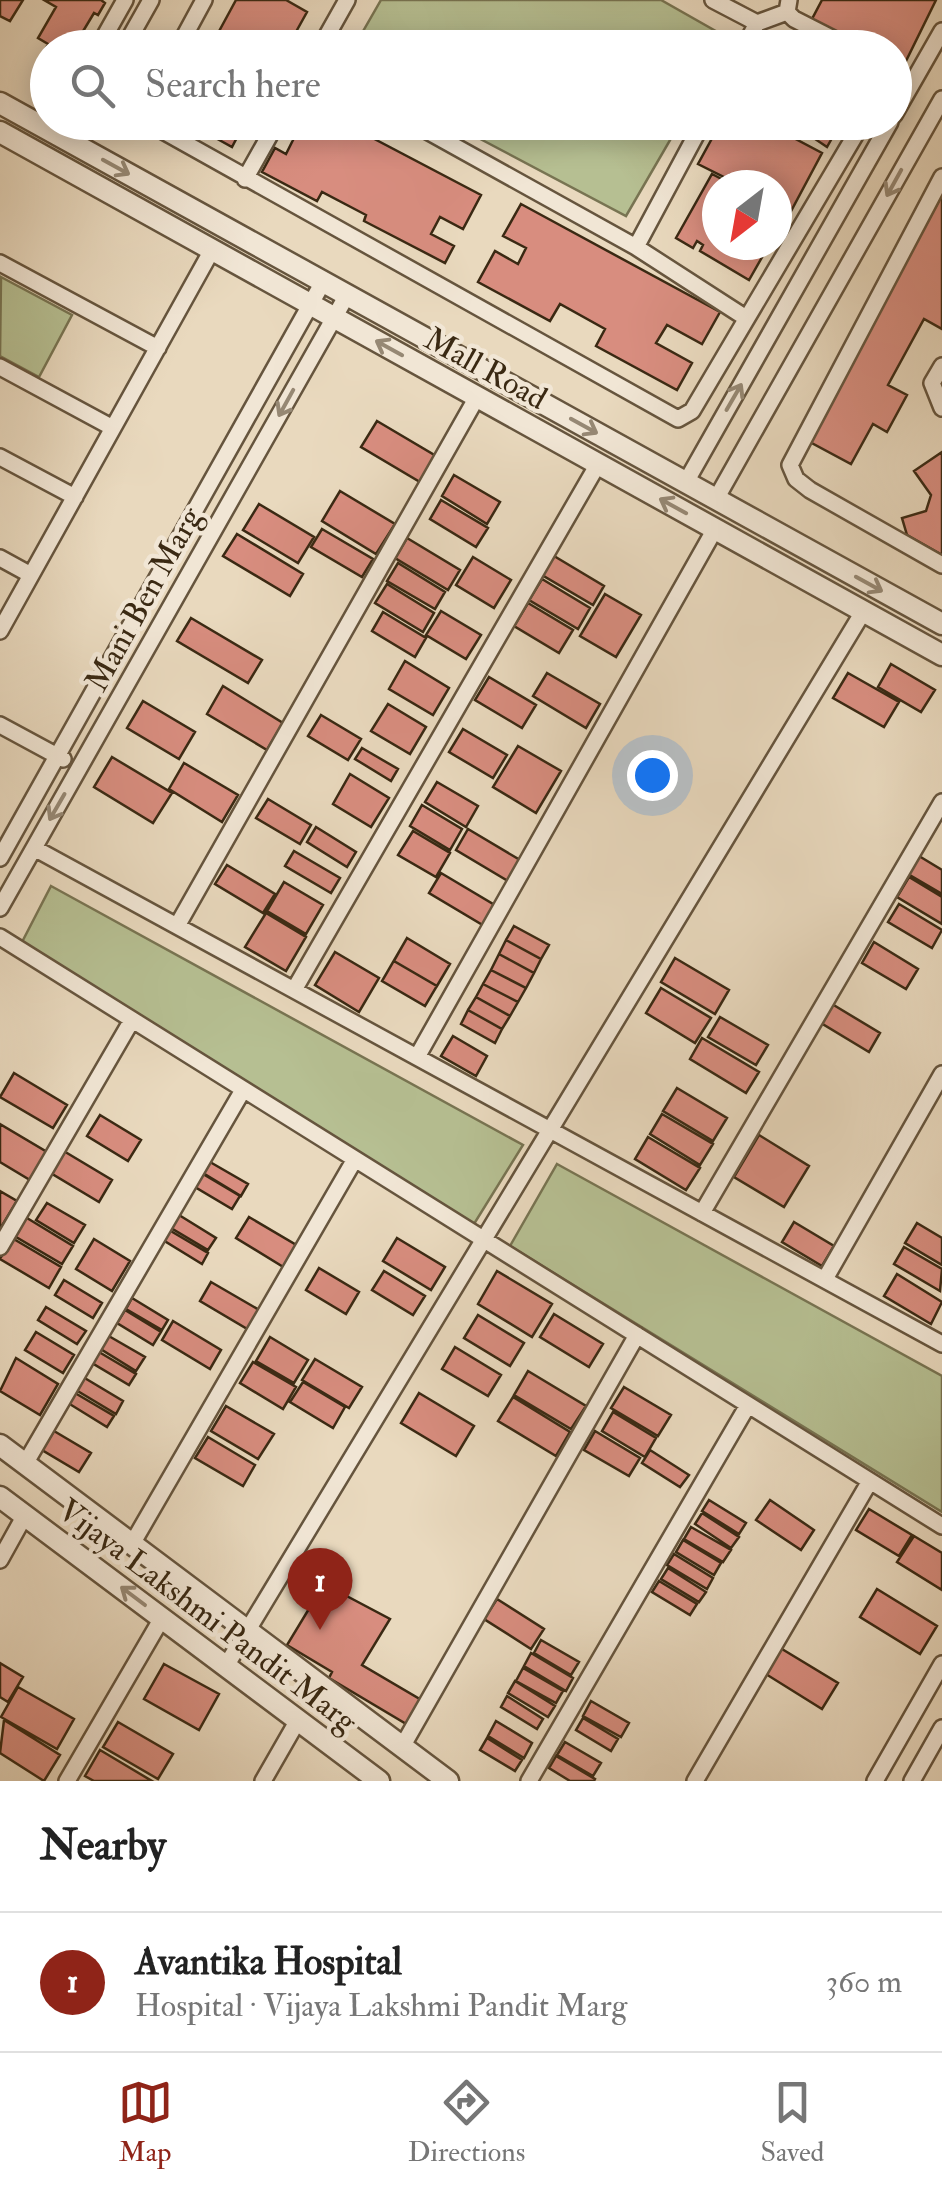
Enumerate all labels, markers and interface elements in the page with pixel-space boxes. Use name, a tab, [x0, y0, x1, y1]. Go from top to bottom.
search box	[30, 30, 912, 140]
icon: search	[65, 58, 120, 113]
text: Search here	[145, 61, 321, 109]
one-way arrow	[101, 158, 130, 178]
one-way arrow	[884, 168, 904, 198]
north arrow	[702, 170, 792, 260]
street label: Mall Road	[417, 319, 554, 419]
one-way arrow	[375, 338, 404, 358]
one-way arrow	[724, 383, 744, 413]
one-way arrow	[276, 388, 296, 417]
one-way arrow	[569, 416, 599, 436]
one-way arrow	[659, 496, 688, 516]
street label: Mani Ben Marg	[77, 499, 212, 699]
one-way arrow	[853, 574, 883, 594]
your location	[627, 750, 678, 801]
one-way arrow	[47, 793, 67, 821]
street label: Vijaya Lakshmi Pandit Marg	[50, 1490, 366, 1742]
pin: 1	[288, 1548, 352, 1630]
one-way arrow	[120, 1586, 147, 1607]
text: Nearby	[40, 1820, 166, 1872]
text: Avantika Hospital	[135, 1938, 402, 1986]
text: 1	[67, 1962, 78, 2002]
text: 360 m	[826, 1962, 902, 2002]
text: Hospital · Vijaya Lakshmi Pandit Marg	[135, 1986, 627, 2026]
tab: Map	[118, 2075, 173, 2170]
tab: Directions	[408, 2075, 525, 2170]
tab: Saved	[760, 2075, 824, 2170]

